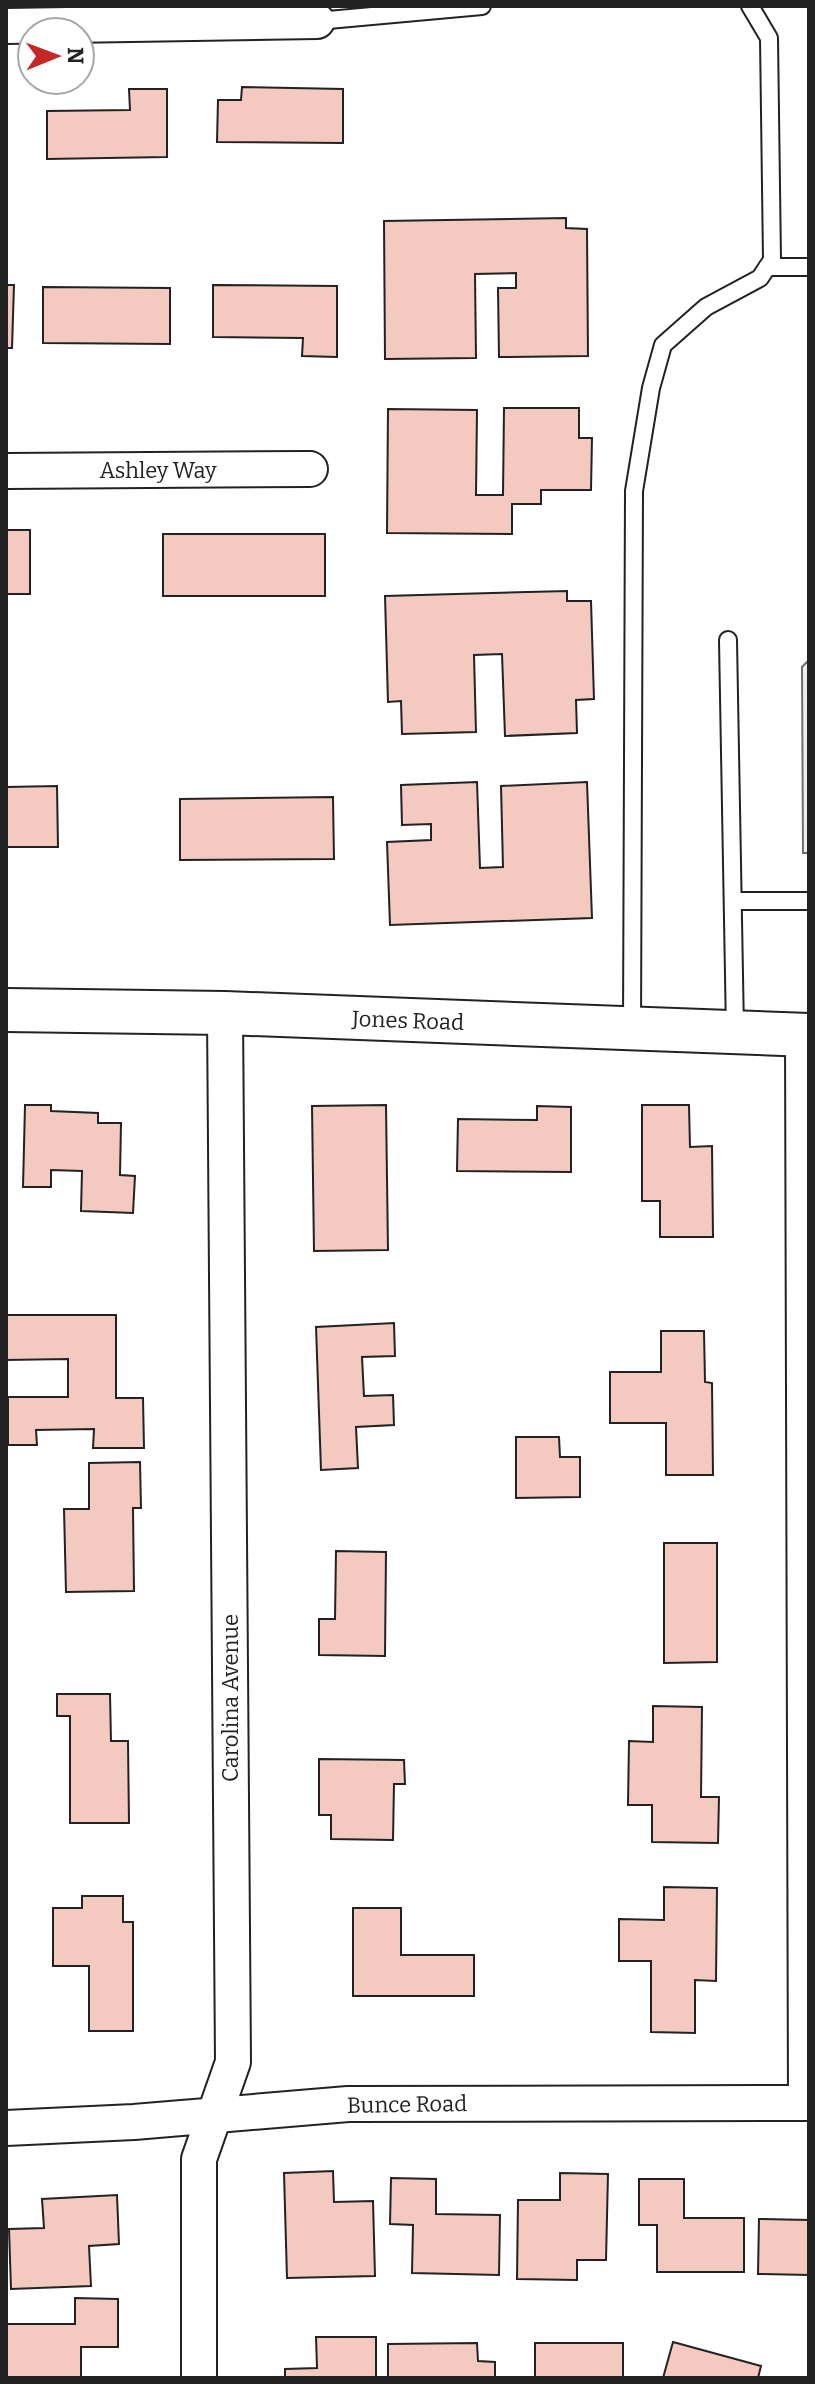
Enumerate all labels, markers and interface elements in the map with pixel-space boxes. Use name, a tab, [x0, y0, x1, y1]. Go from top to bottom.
north arrow	[16, 16, 96, 96]
text: N	[62, 47, 89, 64]
street label: Ashley Way	[99, 457, 217, 484]
street label: Jones Road	[350, 1005, 465, 1036]
street label: Carolina Avenue	[217, 1614, 244, 1782]
street label: Bunce Road	[347, 2090, 467, 2119]

